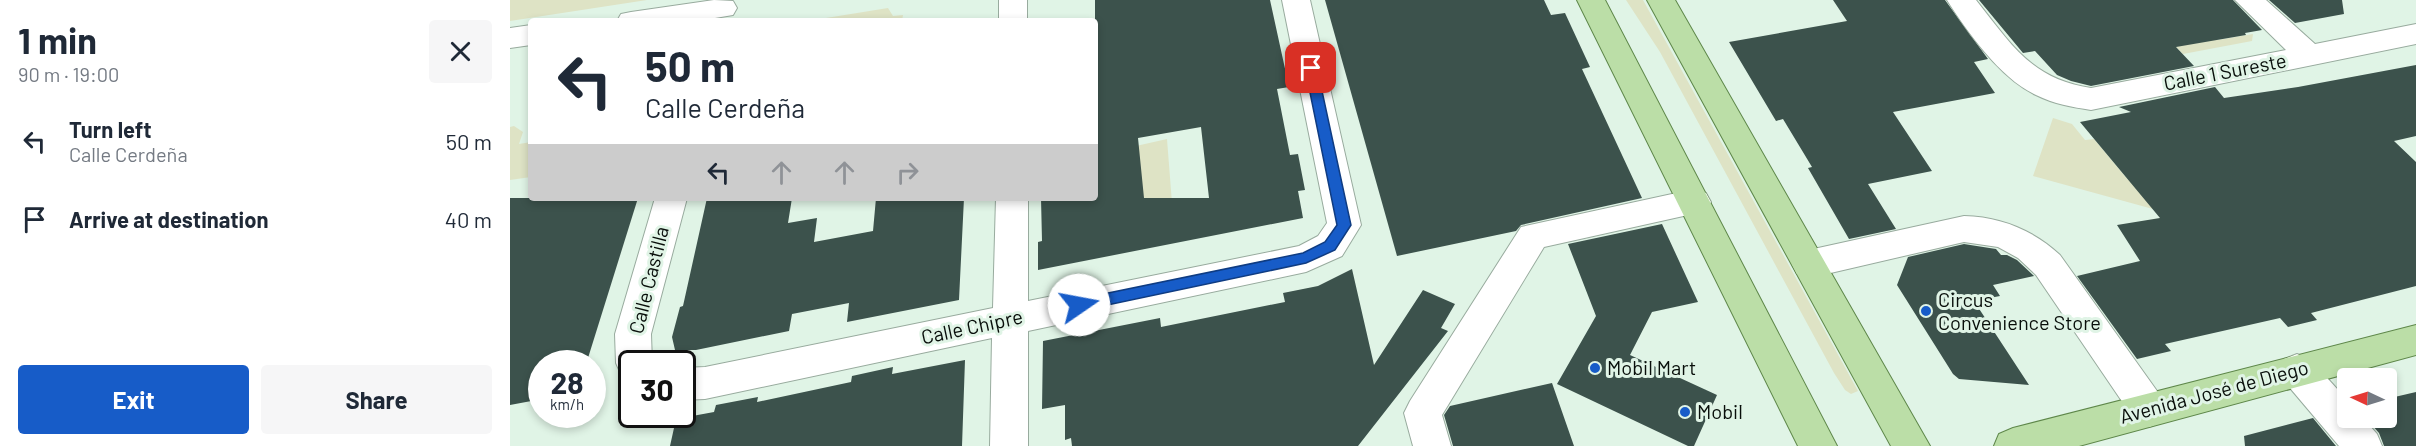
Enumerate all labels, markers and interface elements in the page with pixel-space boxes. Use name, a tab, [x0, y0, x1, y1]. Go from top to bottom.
text: 1 min	[18, 18, 97, 61]
button: close	[429, 20, 492, 83]
text: 50 m	[645, 40, 735, 90]
icon: left	[546, 42, 624, 120]
pin	[1285, 42, 1336, 93]
street label: Calle 1 Sureste	[2161, 47, 2288, 95]
icon: arrive	[1294, 51, 1327, 84]
text: 90 m · 19:00	[18, 62, 119, 86]
text: Calle Cerdeña	[645, 91, 805, 123]
text: Turn left	[69, 116, 152, 142]
icon: left	[18, 125, 51, 158]
text: 50 m	[446, 128, 492, 154]
text: Calle Cerdeña	[69, 142, 188, 166]
icon: left	[702, 156, 735, 189]
icon: ahead	[765, 156, 798, 189]
icon: ahead	[828, 156, 861, 189]
icon: right	[891, 156, 924, 189]
icon: arrive	[18, 203, 51, 236]
text: Arrive at destination	[69, 206, 268, 232]
text: 40 m	[445, 206, 492, 232]
street label: Calle Castilla	[623, 224, 673, 336]
position arrow	[1047, 273, 1111, 337]
place label: Circus Convenience Store	[1938, 287, 2101, 334]
street label: Calle Chipre	[919, 304, 1025, 348]
marker: Circus Convenience Store	[1919, 304, 1933, 318]
speed limit sign: 30	[618, 350, 696, 428]
street label: Avenida José de Diego	[2117, 354, 2311, 428]
place label: Mobil Mart	[1607, 355, 1696, 379]
marker: Mobil Mart	[1588, 361, 1602, 375]
text: 28	[550, 364, 584, 400]
button: Exit	[18, 365, 249, 434]
button: Share	[261, 365, 492, 434]
north arrow	[2337, 368, 2397, 428]
map controls	[2337, 368, 2397, 428]
text: km/h	[550, 395, 584, 413]
place label: Mobil	[1697, 399, 1743, 423]
marker: Mobil	[1678, 405, 1692, 419]

